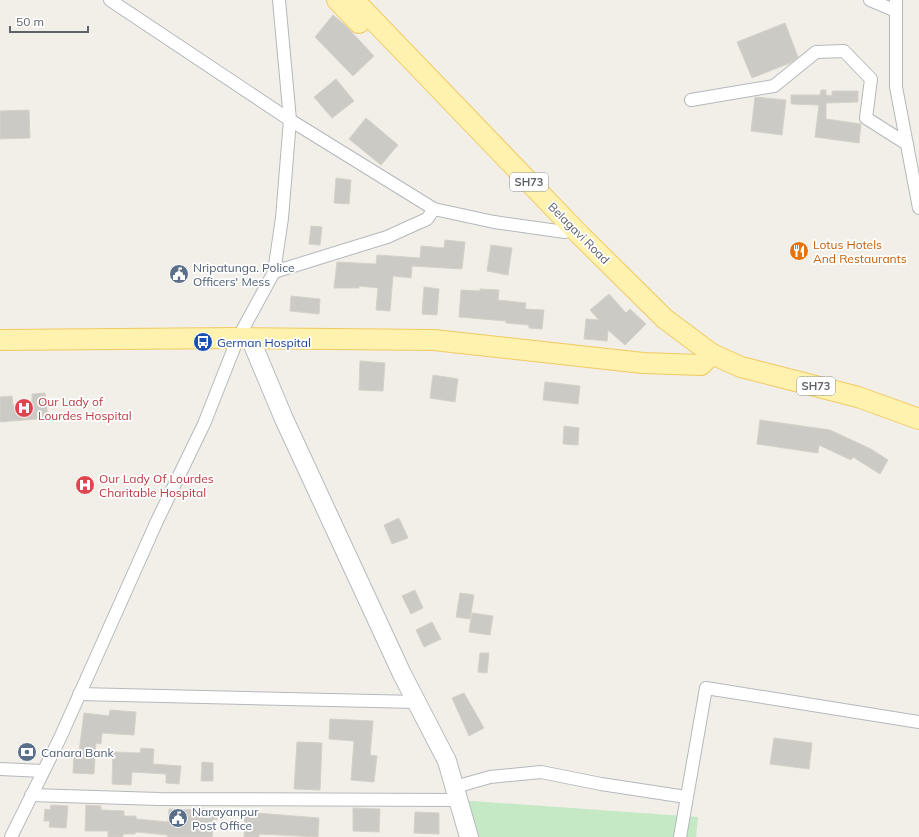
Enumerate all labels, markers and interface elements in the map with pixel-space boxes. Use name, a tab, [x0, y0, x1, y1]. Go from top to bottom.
scale bar	[10, 8, 88, 34]
text: 50 m	[16, 14, 44, 29]
road number: SH73	[510, 173, 548, 191]
street label: Belagavi Road	[545, 199, 613, 267]
place label: Lotus Hotels And Restaurants	[813, 237, 907, 266]
restaurant icon: Lotus Hotels And Restaurants	[788, 240, 810, 262]
place label: Nripatunga. Police Officers' Mess	[193, 260, 295, 289]
public building icon: Nripatunga. Police Officers' Mess	[168, 263, 190, 285]
bus stop icon: German Hospital	[192, 331, 214, 353]
place label: German Hospital	[217, 335, 311, 350]
road number: SH73	[797, 377, 835, 395]
place label: Our Lady of Lourdes Hospital	[38, 394, 132, 423]
hospital icon: Our Lady of Lourdes Hospital	[13, 397, 35, 419]
place label: Our Lady Of Lourdes Charitable Hospital	[99, 471, 214, 500]
hospital icon: Our Lady Of Lourdes Charitable Hospital	[74, 474, 96, 496]
bank icon: Canara Bank	[16, 741, 38, 763]
place label: Canara Bank	[41, 745, 114, 760]
place label: Narayanpur Post Office	[192, 804, 259, 833]
public building icon: Narayanpur Post Office	[167, 807, 189, 829]

